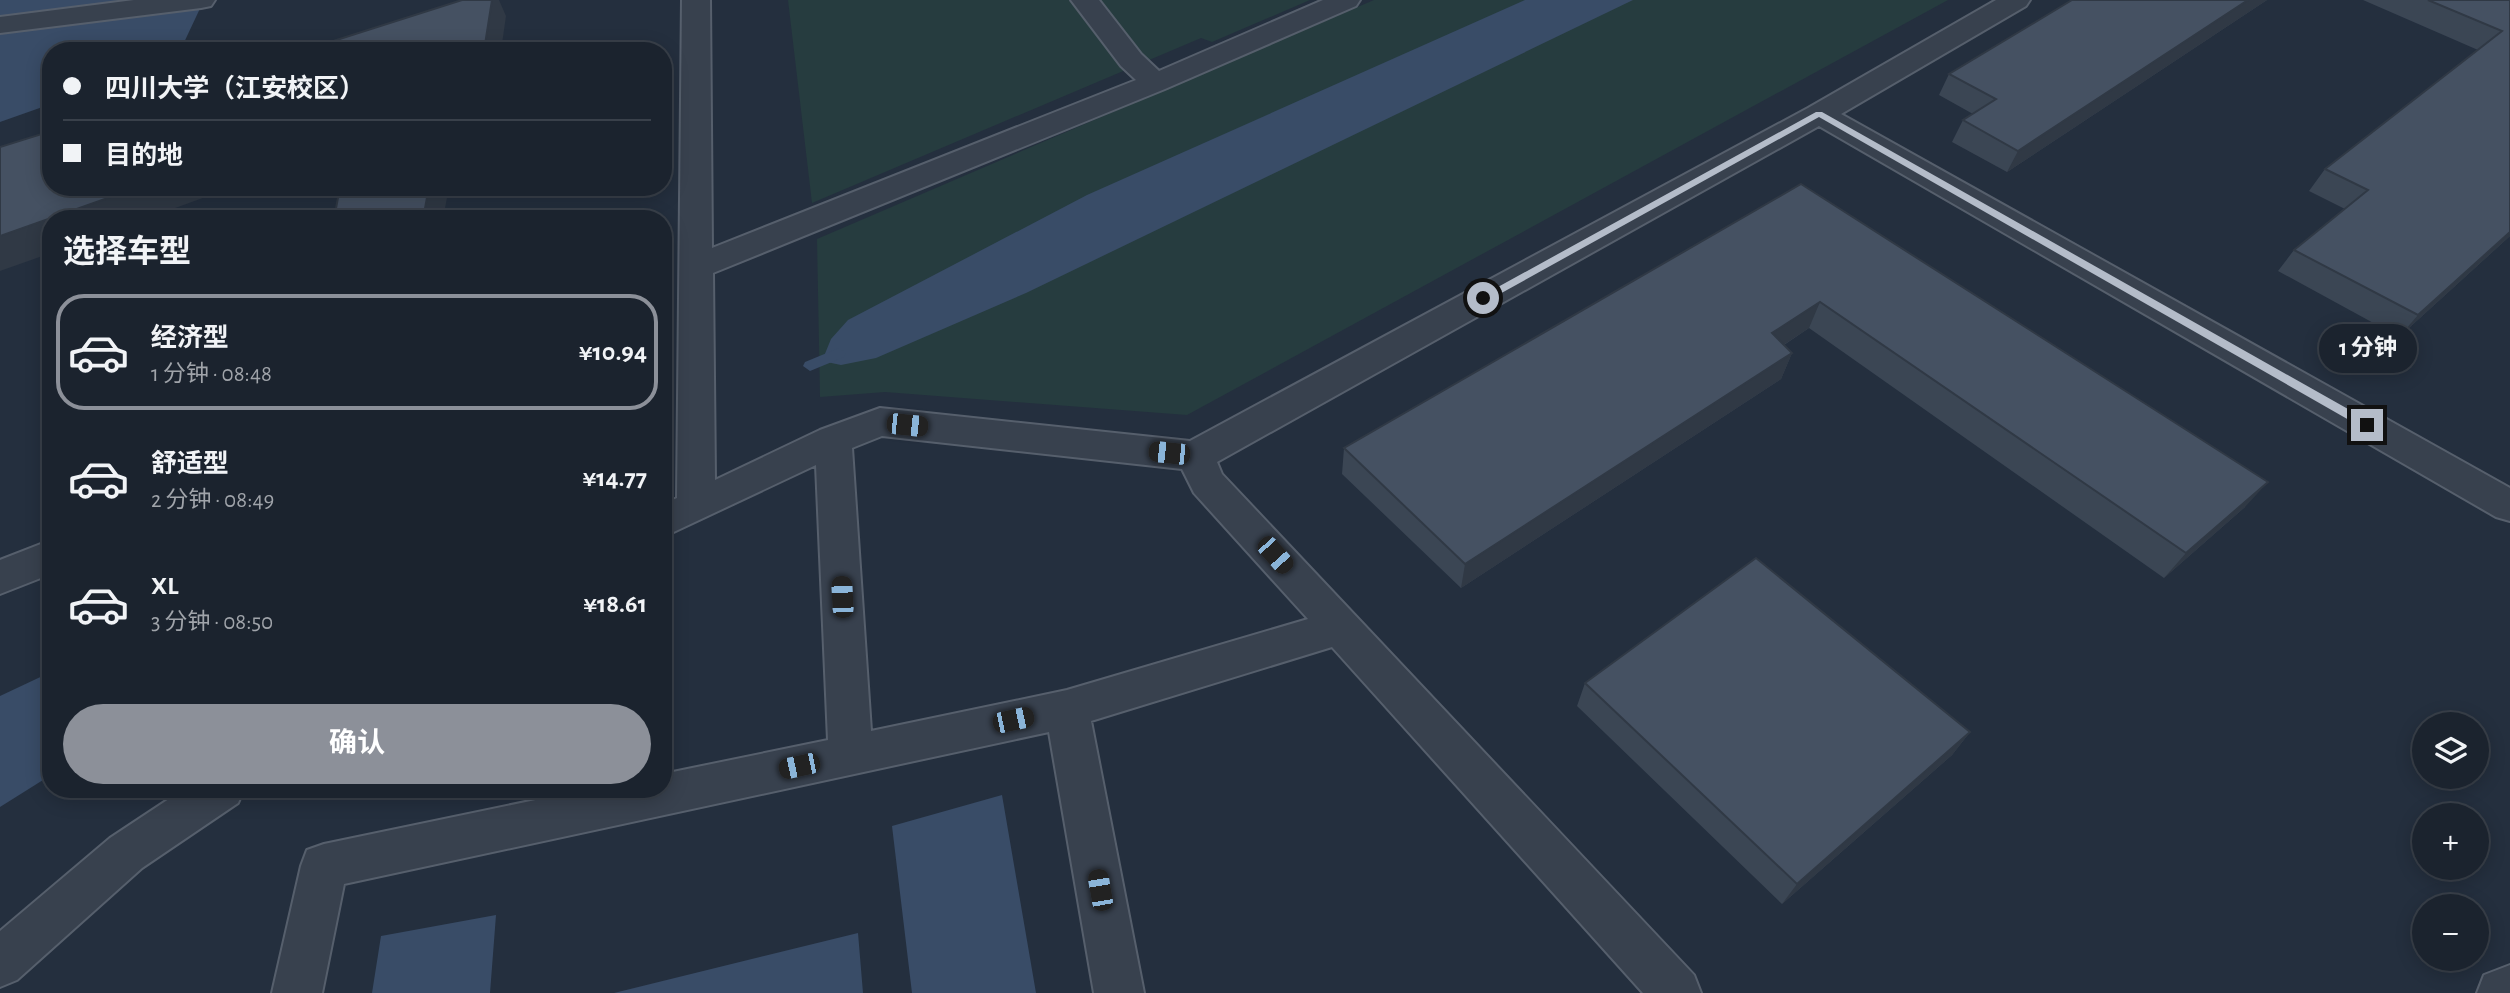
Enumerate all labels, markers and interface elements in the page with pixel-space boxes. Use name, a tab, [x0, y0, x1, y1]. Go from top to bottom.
text: 四川大学（江安校区）	[105, 76, 365, 102]
text: 目的地	[105, 143, 183, 169]
text: 选择车型	[63, 236, 191, 268]
route start	[1467, 282, 1499, 314]
icon: car	[67, 321, 130, 384]
callout: 1 分钟	[2318, 324, 2416, 372]
text: 经济型	[151, 325, 229, 351]
text: 1 分钟	[2339, 337, 2397, 360]
text: ¥10.94	[579, 339, 647, 365]
text: 1 分钟 · 08:48	[151, 363, 272, 386]
route end	[2351, 409, 2383, 441]
car	[886, 412, 929, 438]
car	[1148, 440, 1191, 466]
icon: car	[67, 447, 130, 510]
text: 舒适型	[151, 451, 229, 477]
text: ¥14.77	[582, 465, 647, 491]
text: 2 分钟 · 08:49	[151, 489, 274, 512]
car	[1254, 532, 1297, 578]
icon: car	[67, 573, 130, 636]
text: XL	[151, 573, 178, 599]
car	[831, 575, 854, 619]
text: ¥18.61	[583, 591, 647, 617]
text: 3 分钟 · 08:50	[151, 611, 273, 634]
button: 确认	[63, 704, 651, 784]
car	[991, 705, 1036, 735]
map controls	[2412, 712, 2489, 971]
button: layers	[2412, 712, 2489, 789]
car	[777, 751, 822, 781]
button: +	[2412, 803, 2489, 880]
car	[1087, 867, 1114, 913]
button: −	[2412, 894, 2489, 971]

